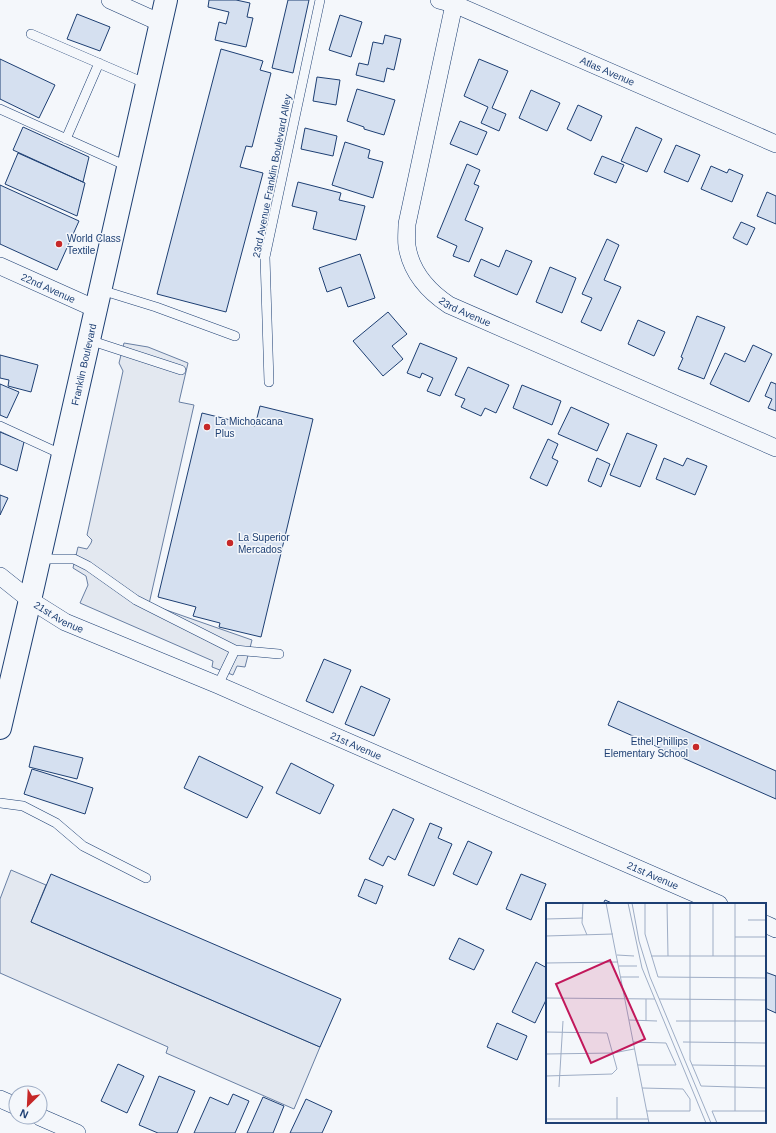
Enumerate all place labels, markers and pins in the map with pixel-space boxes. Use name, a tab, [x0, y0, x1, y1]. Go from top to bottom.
place label: World Class Textile	[67, 233, 121, 256]
marker: World Class Textile	[54, 239, 64, 249]
place label: La Michoacana Plus	[215, 416, 283, 439]
marker: La Michoacana Plus	[202, 422, 212, 432]
place label: La Superior Mercados	[238, 532, 290, 555]
marker: La Superior Mercados	[225, 538, 235, 548]
place label: Ethel Phillips Elementary School	[604, 736, 688, 759]
marker: Ethel Phillips Elementary School	[691, 742, 701, 752]

